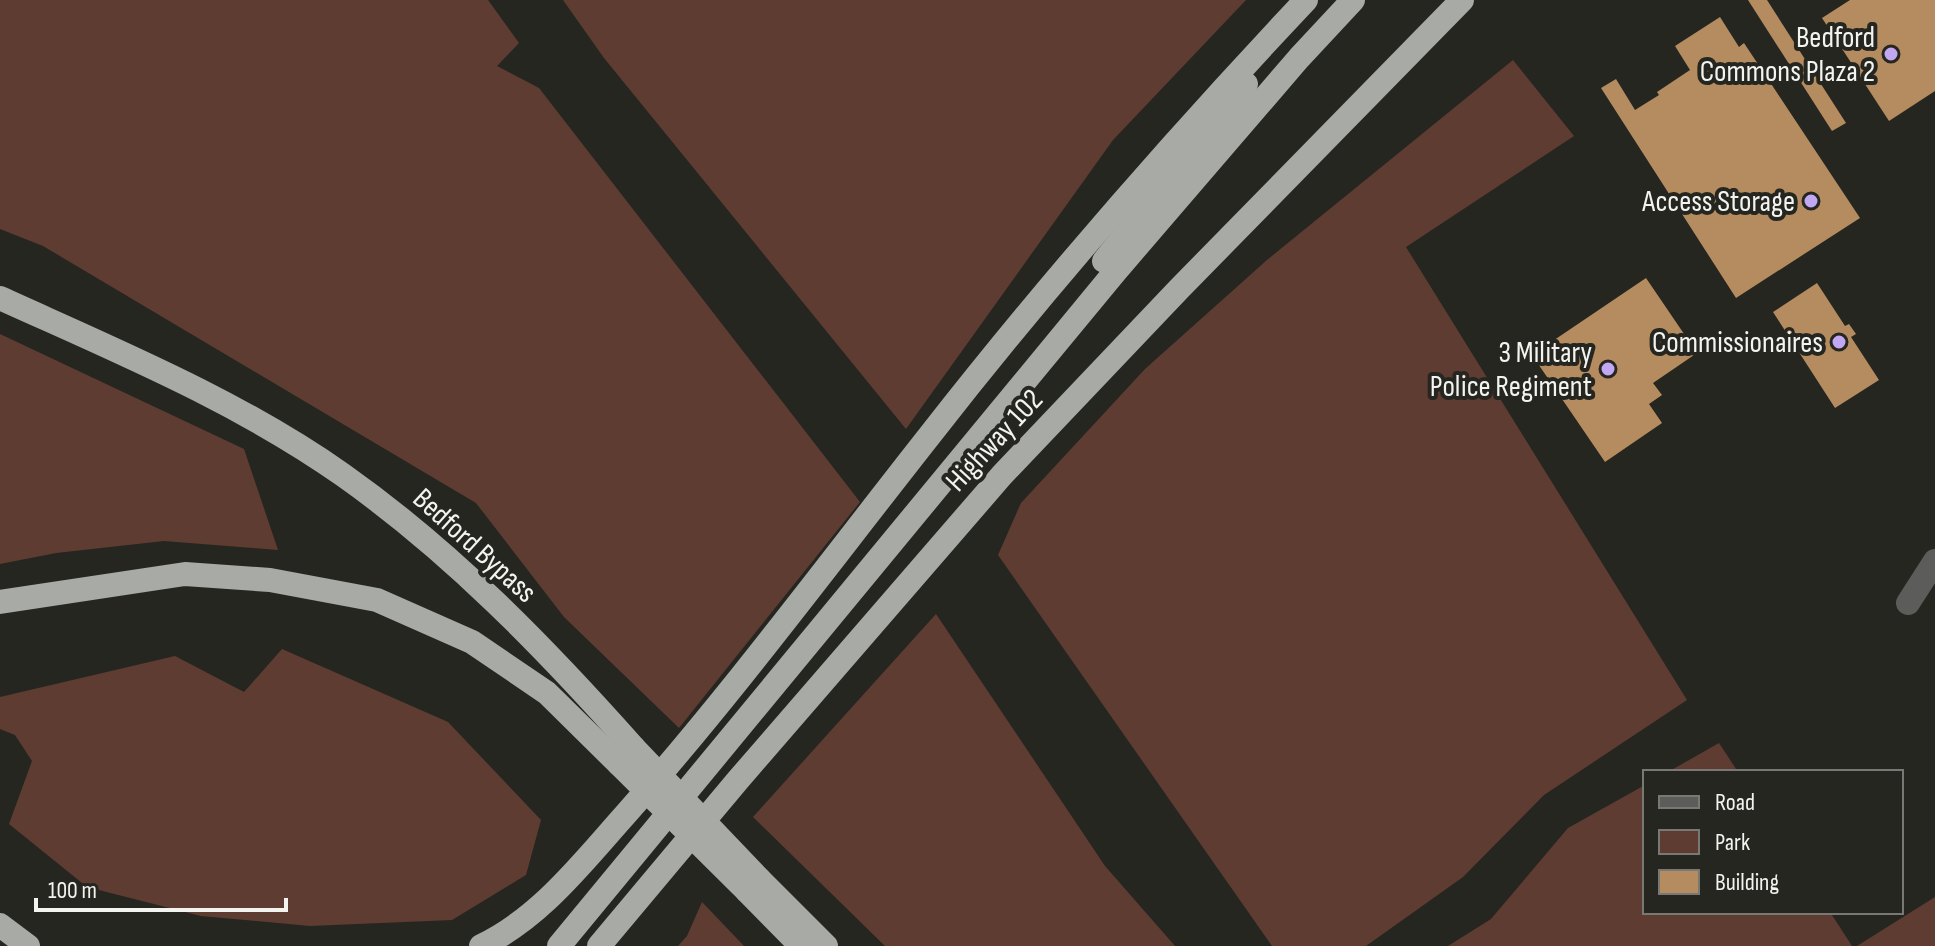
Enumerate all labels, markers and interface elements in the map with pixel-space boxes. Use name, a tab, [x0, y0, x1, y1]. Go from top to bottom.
place label: Bedford Commons Plaza 2	[1700, 20, 1875, 90]
marker: Bedford Commons Plaza 2	[1882, 45, 1900, 63]
place label: Access Storage	[1641, 184, 1795, 220]
marker: Access Storage	[1802, 192, 1820, 210]
place label: Commissionaires	[1652, 325, 1823, 361]
marker: Commissionaires	[1830, 333, 1848, 351]
place label: 3 Military Police Regiment	[1430, 335, 1592, 405]
marker: 3 Military Police Regiment	[1599, 360, 1617, 378]
street label: Highway 102	[939, 382, 1051, 499]
street label: Bedford Bypass	[405, 481, 543, 611]
legend	[1643, 770, 1903, 914]
text: Road	[1715, 788, 1755, 817]
text: Park	[1715, 828, 1750, 857]
scale bar	[36, 862, 286, 912]
text: Building	[1715, 868, 1779, 897]
text: 100 m	[48, 876, 97, 905]

